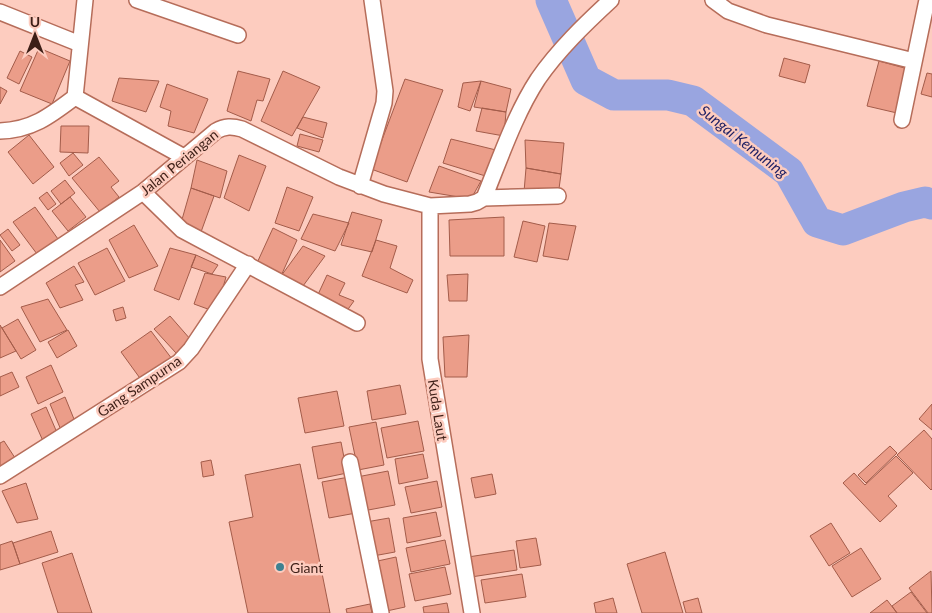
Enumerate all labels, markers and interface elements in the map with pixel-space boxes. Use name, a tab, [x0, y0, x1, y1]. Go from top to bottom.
north arrow	[10, 10, 60, 60]
text: U	[30, 13, 40, 30]
water label: Sungai Kemuning	[696, 101, 792, 182]
street label: Jalan Periangan	[137, 126, 221, 198]
street label: Gang Sampurna	[94, 352, 184, 420]
street label: Kuda Laut	[425, 378, 451, 442]
place label: Giant	[290, 559, 323, 576]
marker: Giant	[274, 561, 286, 573]

